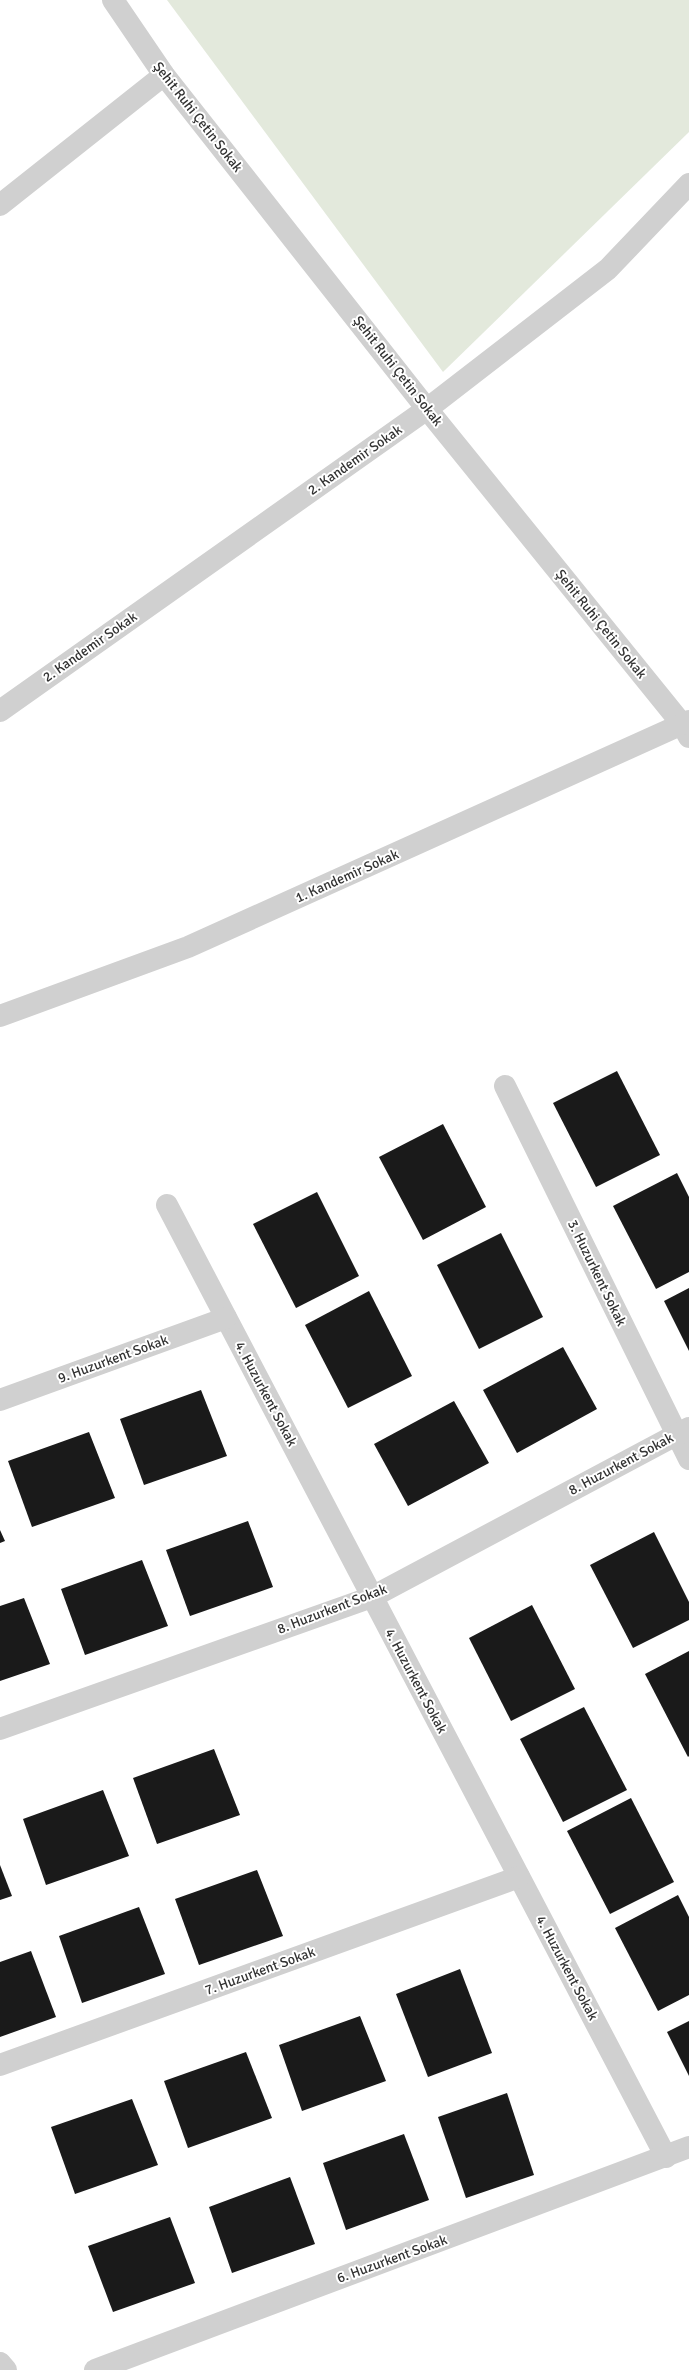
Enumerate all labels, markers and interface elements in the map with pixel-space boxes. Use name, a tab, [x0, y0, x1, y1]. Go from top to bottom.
street label: Şehit Ruhi Çetin Sokak	[150, 58, 246, 176]
street label: Şehit Ruhi Çetin Sokak	[350, 312, 446, 430]
street label: 2. Kandemir Sokak	[305, 421, 405, 499]
street label: Şehit Ruhi Çetin Sokak	[552, 566, 650, 682]
street label: 2. Kandemir Sokak	[40, 608, 140, 686]
street label: 1. Kandemir Sokak	[293, 846, 401, 906]
street label: 3. Huzurkent Sokak	[564, 1217, 630, 1329]
street label: 9. Huzurkent Sokak	[56, 1331, 170, 1387]
street label: 4. Huzurkent Sokak	[231, 1339, 301, 1449]
street label: 8. Huzurkent Sokak	[566, 1429, 676, 1499]
street label: 8. Huzurkent Sokak	[275, 1580, 389, 1638]
street label: 4. Huzurkent Sokak	[381, 1626, 451, 1736]
street label: 4. Huzurkent Sokak	[532, 1913, 602, 2023]
street label: 7. Huzurkent Sokak	[203, 1943, 317, 1999]
street label: 6. Huzurkent Sokak	[335, 2231, 449, 2287]

